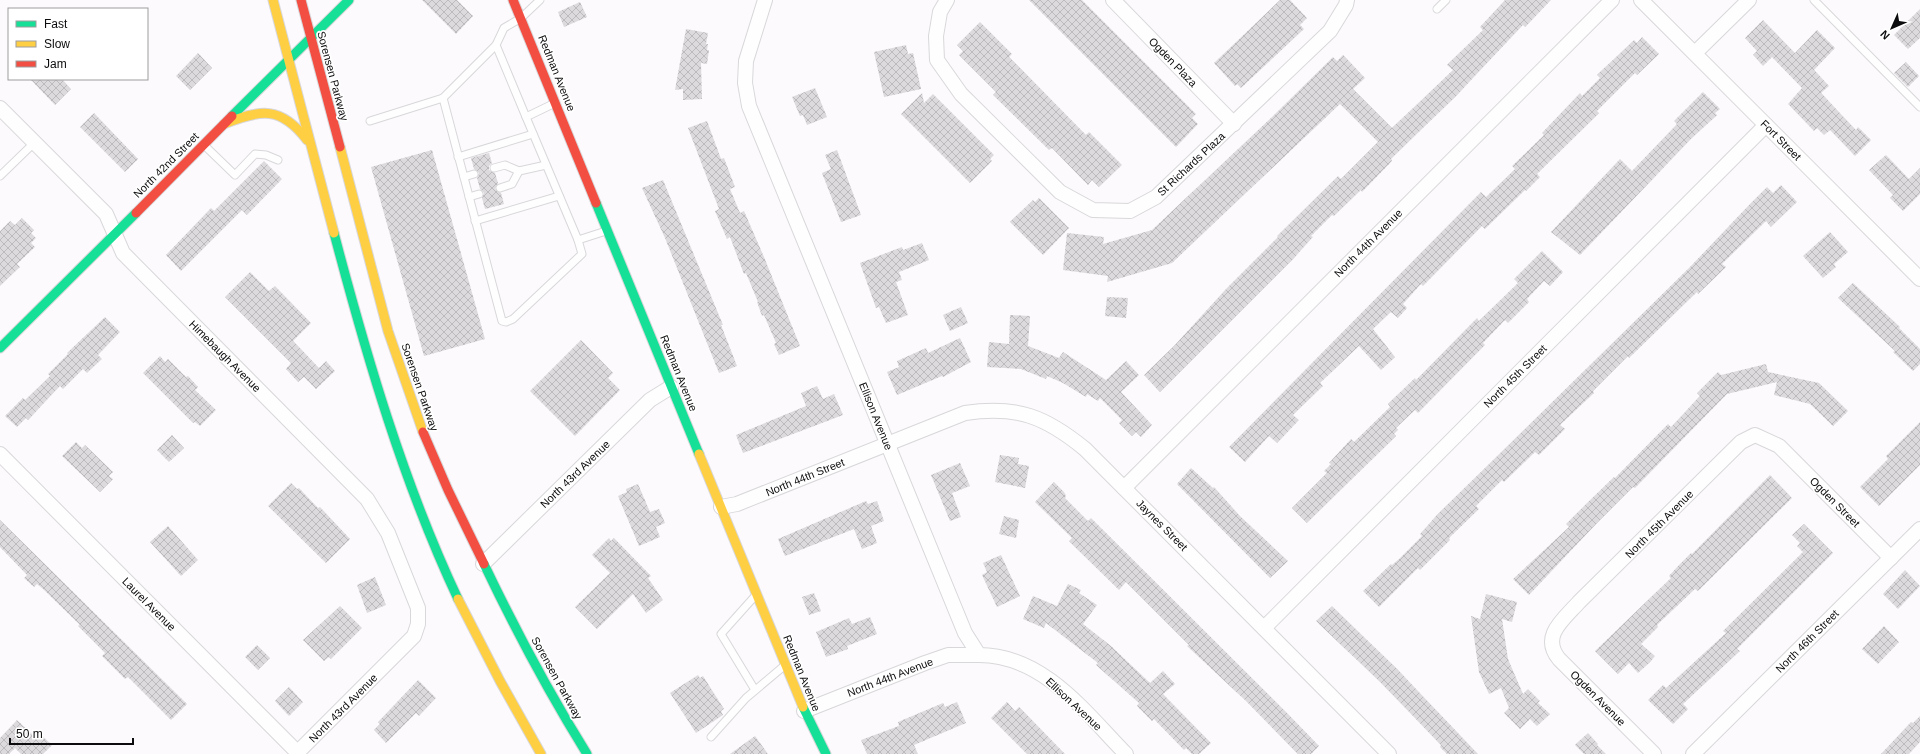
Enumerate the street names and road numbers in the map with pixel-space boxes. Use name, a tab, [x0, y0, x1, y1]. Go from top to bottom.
street label: Sorensen Parkway	[315, 30, 351, 123]
street label: Redman Avenue	[536, 33, 578, 113]
street label: Ogden Plaza	[1147, 35, 1200, 90]
street label: Fort Street	[1758, 117, 1804, 163]
street label: St Richards Plaza	[1155, 129, 1228, 198]
street label: North 42nd Street	[131, 130, 201, 200]
street label: North 44th Avenue	[1332, 207, 1404, 279]
street label: Himebaugh Avenue	[187, 318, 263, 394]
street label: Redman Avenue	[658, 333, 700, 413]
street label: Sorensen Parkway	[399, 341, 441, 433]
street label: North 45th Street	[1481, 342, 1549, 410]
street label: Ellison Avenue	[857, 380, 895, 452]
street label: North 43rd Avenue	[538, 438, 612, 510]
street label: North 44th Street	[764, 456, 846, 498]
street label: Ogden Street	[1808, 475, 1862, 529]
street label: North 45th Avenue	[1623, 488, 1695, 560]
street label: Jaynes Street	[1134, 497, 1190, 553]
street label: Laurel Avenue	[120, 575, 178, 633]
street label: North 46th Street	[1773, 607, 1841, 675]
street label: Redman Avenue	[781, 633, 823, 713]
street label: Sorensen Parkway	[529, 635, 585, 722]
street label: North 44th Avenue	[845, 655, 935, 699]
street label: Ogden Avenue	[1568, 668, 1628, 728]
street label: North 43rd Avenue	[306, 671, 380, 745]
street label: Ellison Avenue	[1044, 675, 1104, 733]

